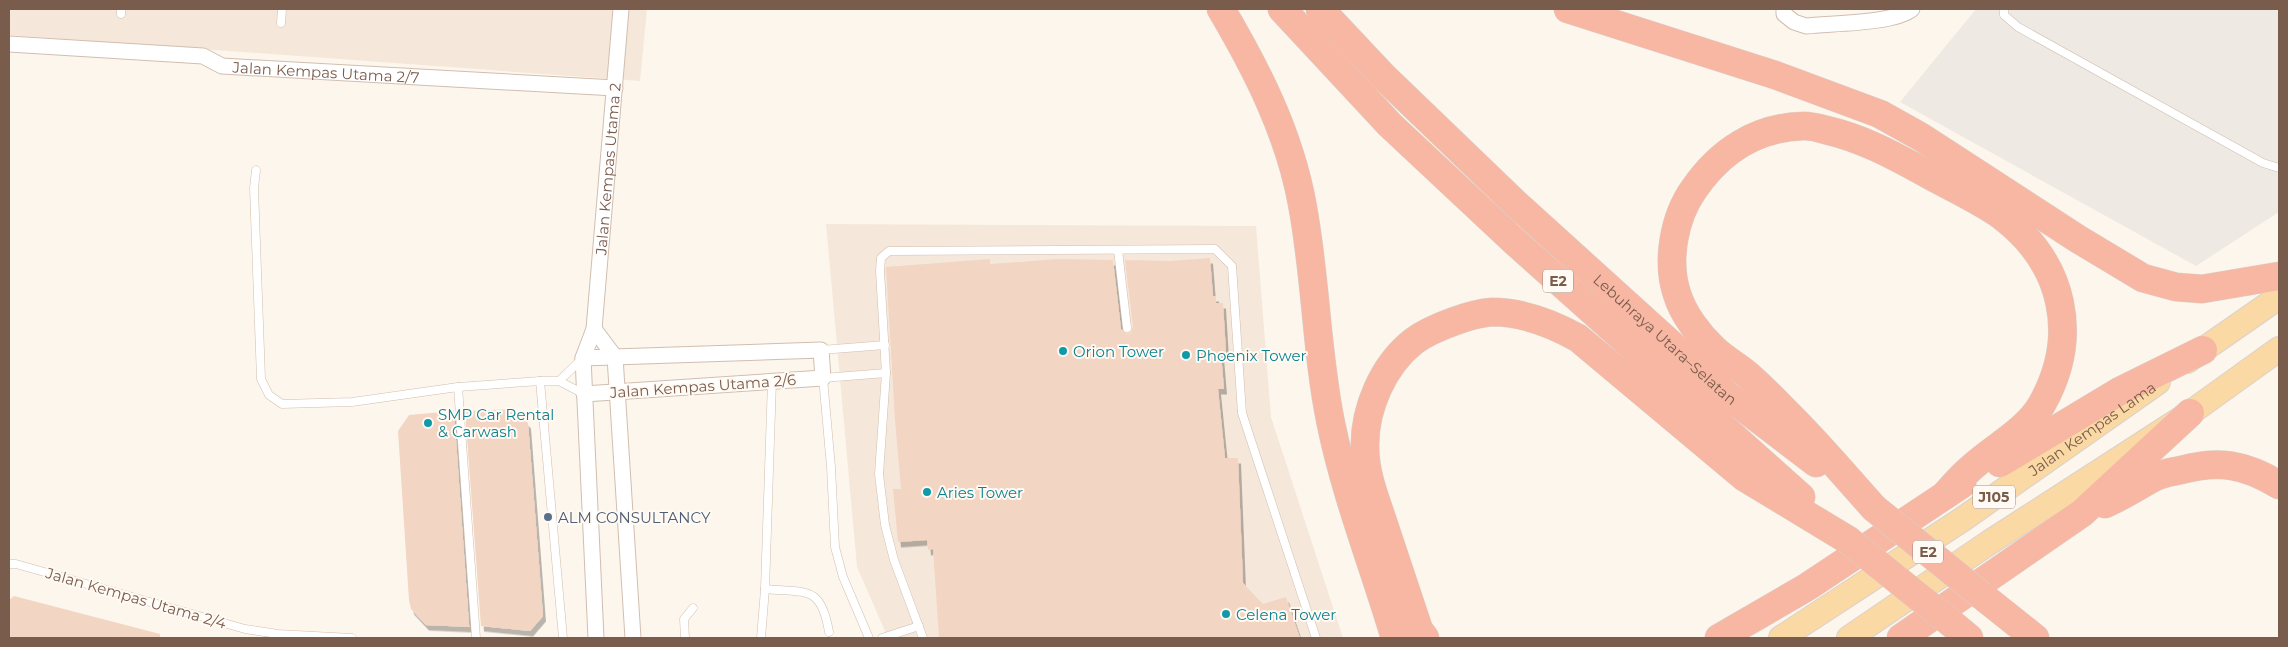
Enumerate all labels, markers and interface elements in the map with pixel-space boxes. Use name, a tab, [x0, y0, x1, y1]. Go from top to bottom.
street label: Jalan Kempas Utama 2/7	[231, 57, 420, 87]
street label: Jalan Kempas Utama 2	[591, 82, 624, 257]
street label: Lebuhraya Utara–Selatan	[1590, 269, 1741, 409]
road number: E2	[1543, 270, 1573, 292]
place label: Orion Tower	[1073, 342, 1164, 361]
marker: Orion Tower	[1057, 345, 1069, 357]
place label: Phoenix Tower	[1196, 346, 1307, 365]
marker: Phoenix Tower	[1180, 349, 1192, 361]
street label: Jalan Kempas Utama 2/6	[608, 370, 797, 402]
street label: Jalan Kempas Lama	[2024, 377, 2159, 480]
place label: SMP Car Rental & Carwash	[438, 405, 554, 441]
marker: SMP Car Rental & Carwash	[422, 417, 434, 429]
place label: Aries Tower	[937, 483, 1023, 502]
marker: Aries Tower	[921, 486, 933, 498]
road number: J105	[1973, 486, 2015, 508]
place label: ALM CONSULTANCY	[558, 508, 711, 527]
marker: ALM CONSULTANCY	[542, 511, 554, 523]
road number: E2	[1913, 540, 1943, 564]
street label: Jalan Kempas Utama 2/4	[43, 563, 228, 633]
place label: Celena Tower	[1236, 605, 1336, 624]
marker: Celena Tower	[1220, 608, 1232, 620]

